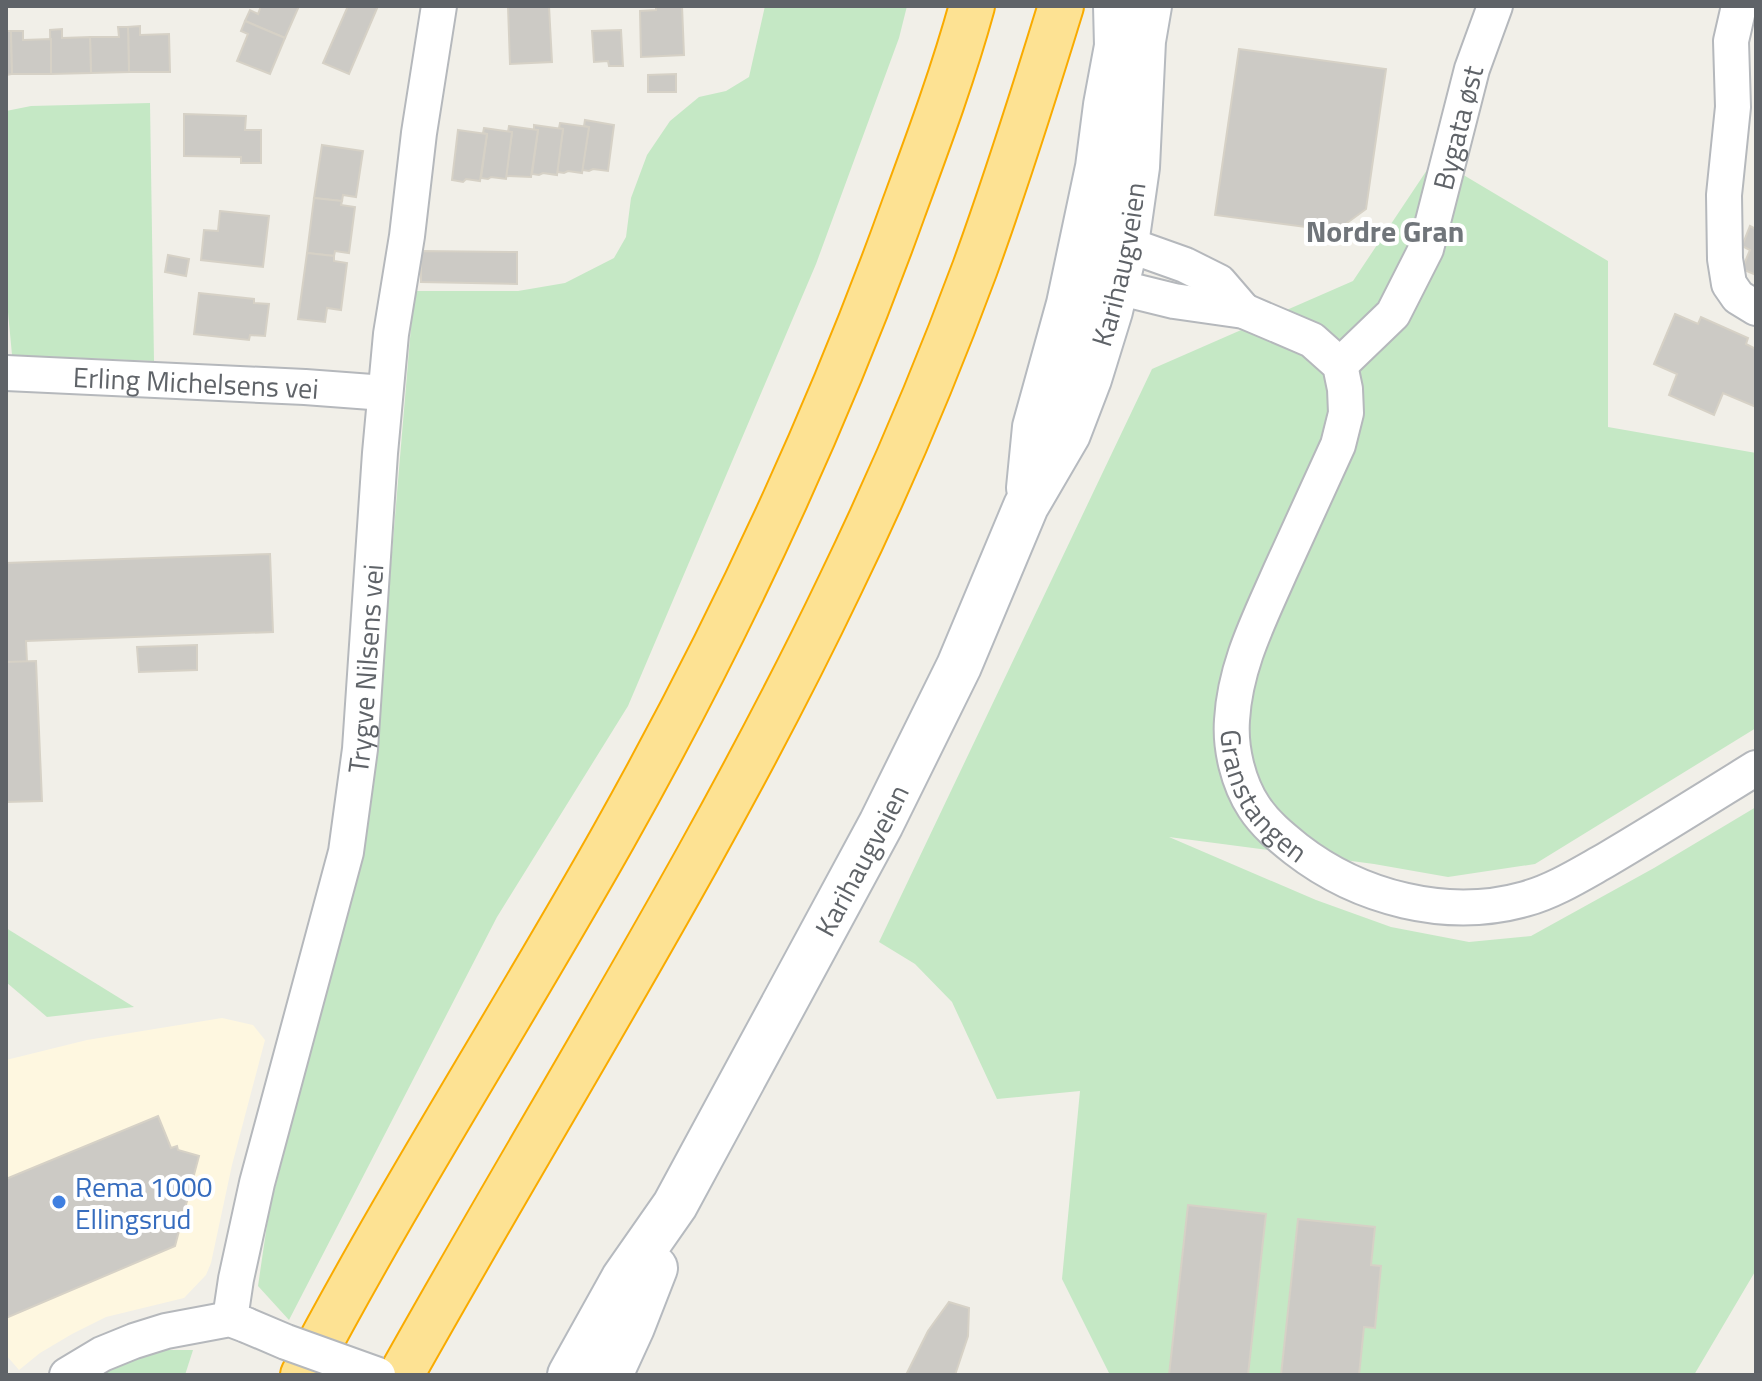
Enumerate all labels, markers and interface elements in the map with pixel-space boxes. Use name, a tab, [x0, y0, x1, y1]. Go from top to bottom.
street label: Bygata øst	[1421, 61, 1494, 194]
street label: Karihaugveien	[1079, 179, 1156, 351]
district label: Nordre Gran	[1306, 208, 1464, 254]
street label: Erling Michelsens vei	[72, 355, 320, 409]
street label: Trygve Nilsens vei	[335, 563, 394, 776]
street label: Granstangen	[1210, 728, 1317, 872]
street label: Karihaugveien	[803, 777, 919, 944]
place label: Rema 1000 Ellingsrud	[75, 1165, 212, 1240]
marker: Rema 1000 Ellingsrud	[50, 1193, 68, 1211]

